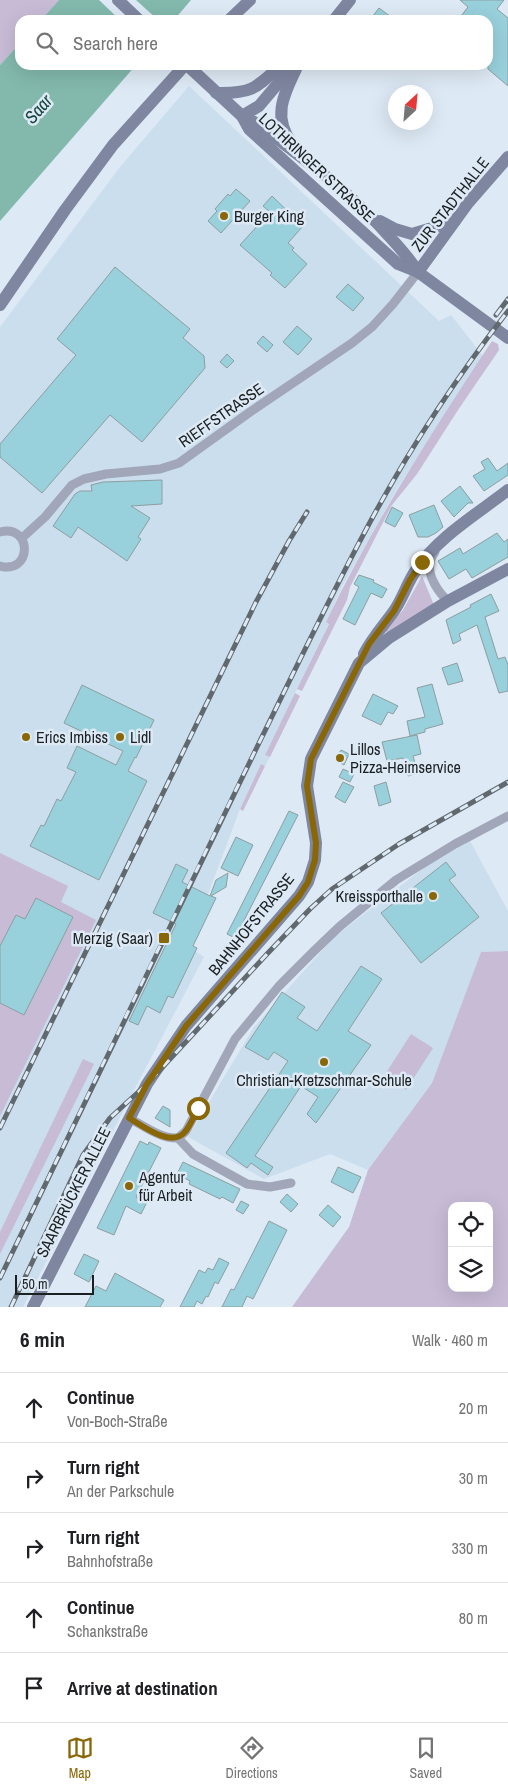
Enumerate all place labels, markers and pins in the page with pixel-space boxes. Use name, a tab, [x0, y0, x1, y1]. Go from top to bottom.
place label: Burger King	[234, 205, 305, 227]
marker: Burger King	[218, 210, 230, 222]
place label: Erics Imbiss	[36, 726, 108, 748]
place label: Lidl	[130, 726, 151, 748]
marker: Erics Imbiss	[20, 731, 32, 743]
marker: Lidl	[114, 731, 126, 743]
place label: Lillos Pizza-Heimservice	[350, 738, 461, 778]
marker: Lillos Pizza-Heimservice	[334, 752, 346, 764]
place label: Kreissporthalle	[335, 885, 423, 907]
marker: Kreissporthalle	[427, 890, 439, 902]
place label: Merzig (Saar)	[73, 927, 153, 949]
marker: Merzig (Saar)	[157, 931, 171, 945]
marker: Christian-Kretzschmar-Schule	[318, 1056, 330, 1068]
place label: Christian-Kretzschmar-Schule	[236, 1069, 412, 1091]
place label: Agentur für Arbeit	[138, 1166, 193, 1206]
marker: Agentur für Arbeit	[123, 1180, 135, 1192]

